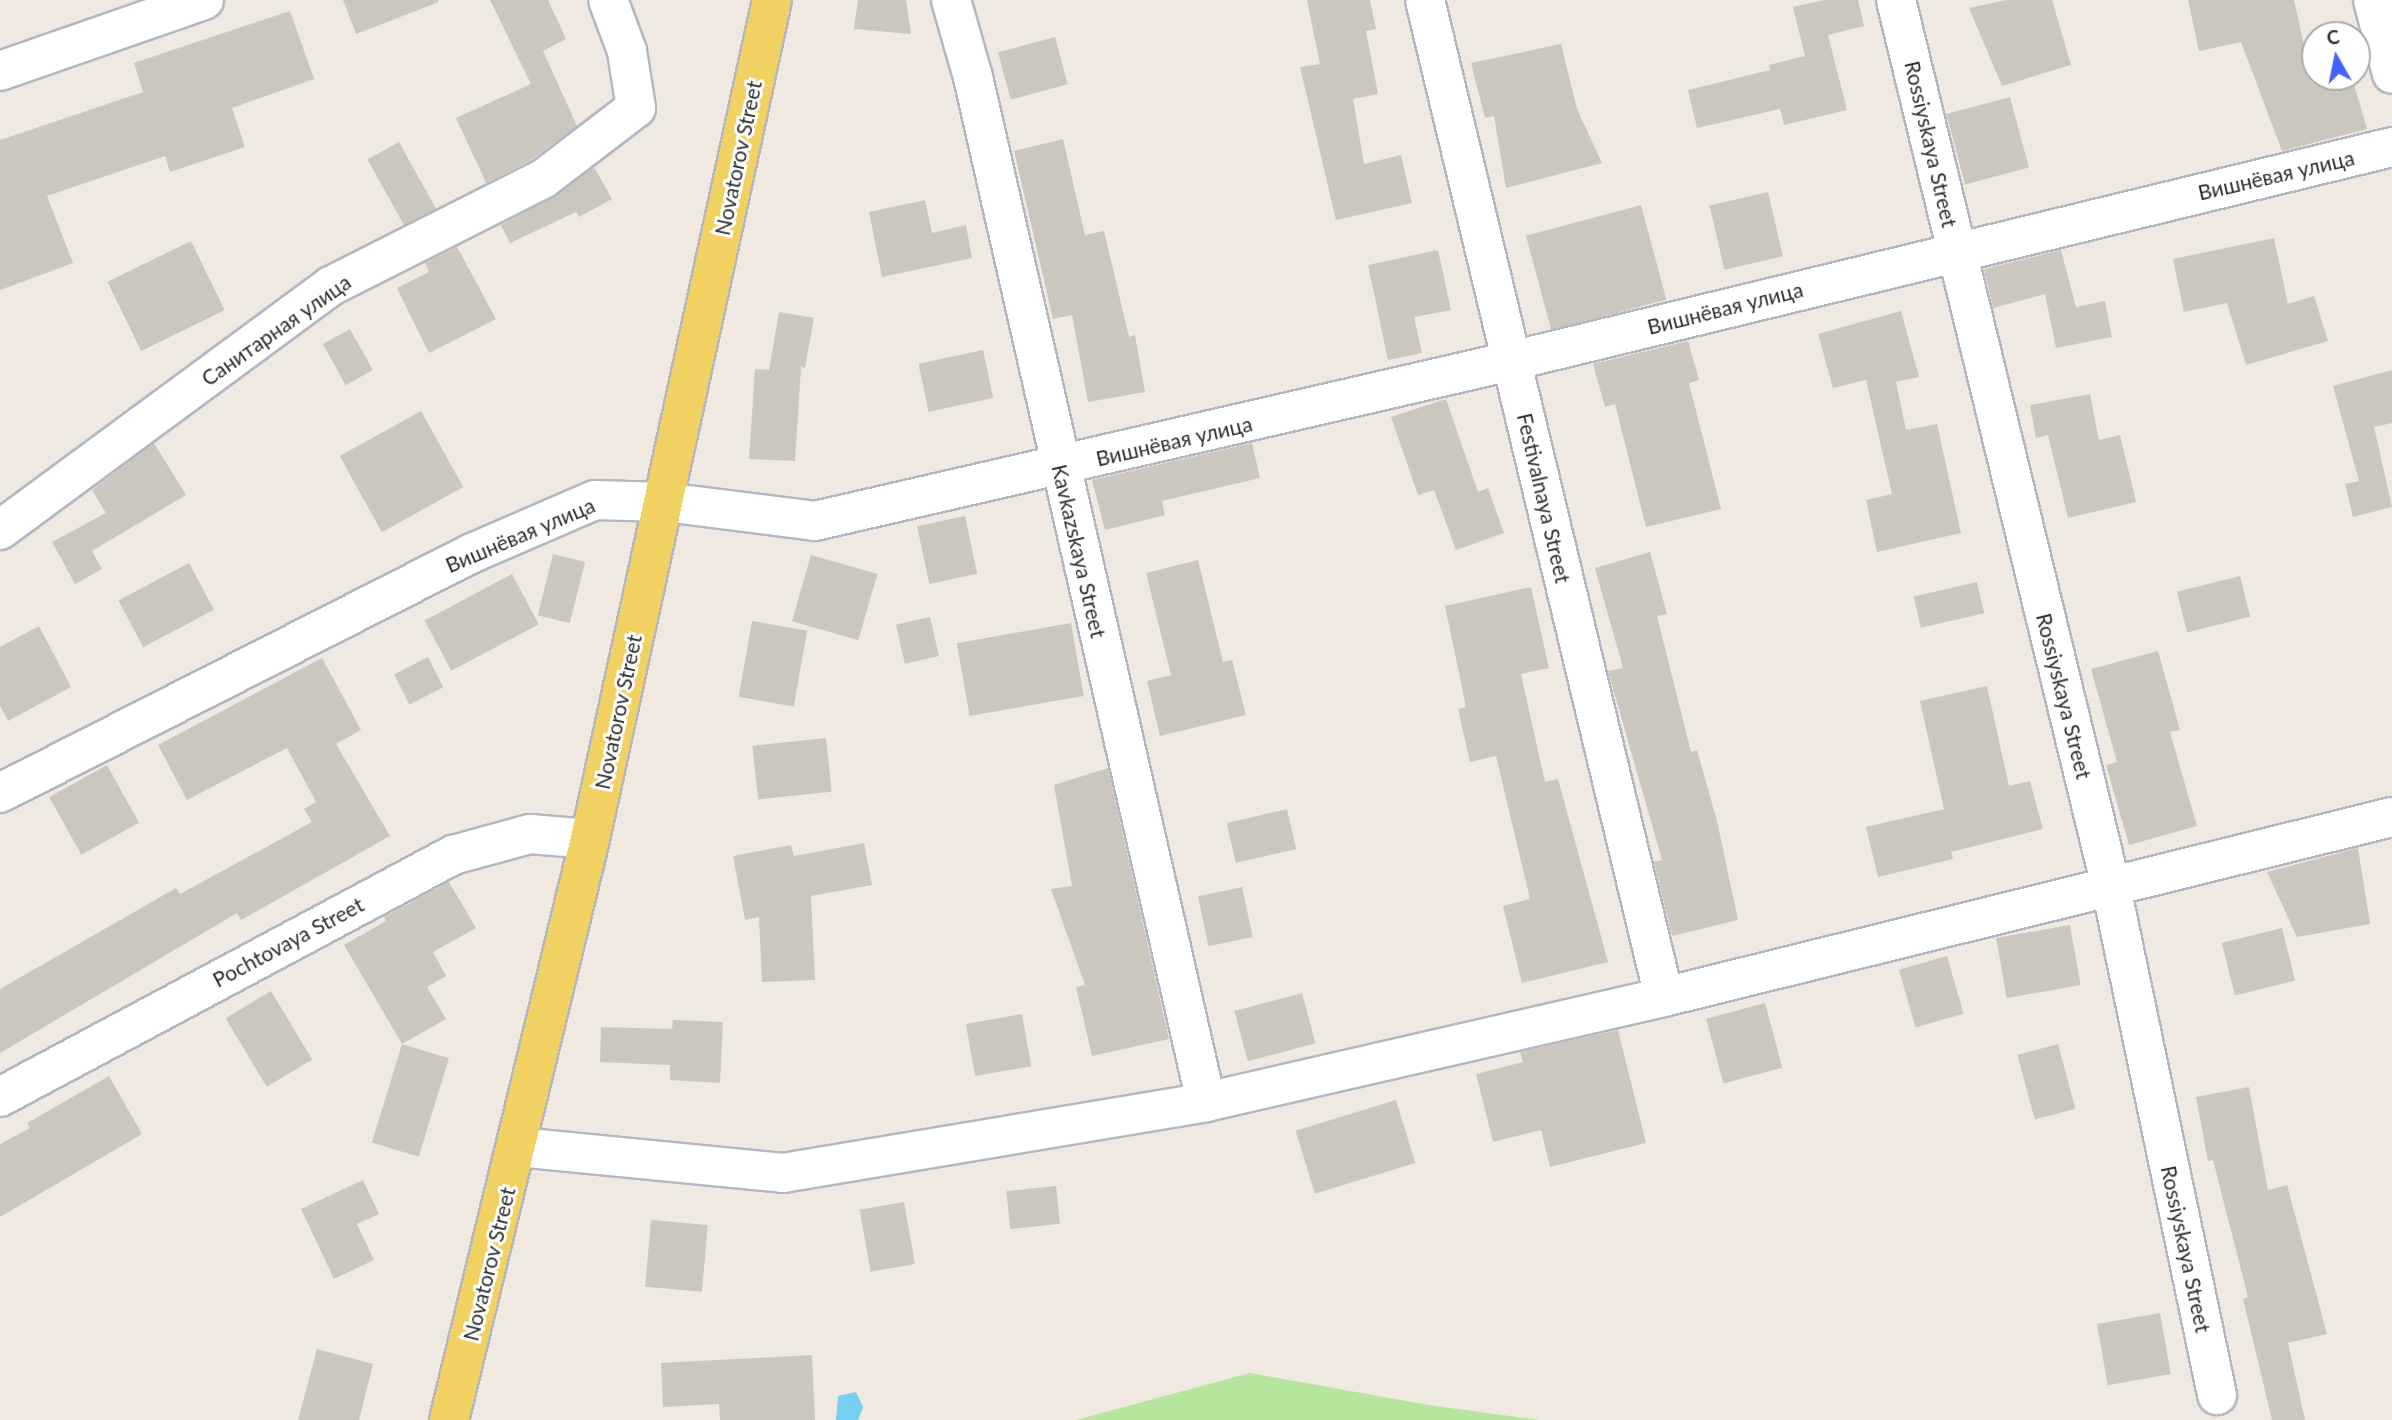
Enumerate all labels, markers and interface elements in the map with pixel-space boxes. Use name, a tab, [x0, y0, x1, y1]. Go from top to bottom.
north arrow	[2301, 21, 2371, 91]
text: С	[2325, 24, 2341, 49]
street label: Rossiyskaya Street	[1900, 58, 1962, 230]
street label: Novatorov Street	[709, 78, 767, 238]
street label: Вишнёвая улица	[2195, 145, 2357, 205]
street label: Санитарная улица	[197, 269, 355, 391]
street label: Вишнёвая улица	[1645, 276, 1805, 340]
street label: Вишнёвая улица	[1093, 411, 1255, 471]
street label: Festivalnaya Street	[1512, 411, 1576, 585]
street label: Kavkazskaya Street	[1047, 462, 1111, 640]
street label: Вишнёвая улица	[442, 492, 598, 578]
street label: Rossiyskaya Street	[2031, 611, 2097, 781]
street label: Novatorov Street	[589, 632, 647, 792]
street label: Pochtovaya Street	[208, 892, 368, 992]
street label: Rossiyskaya Street	[2156, 1163, 2216, 1335]
street label: Novatorov Street	[458, 1184, 520, 1344]

